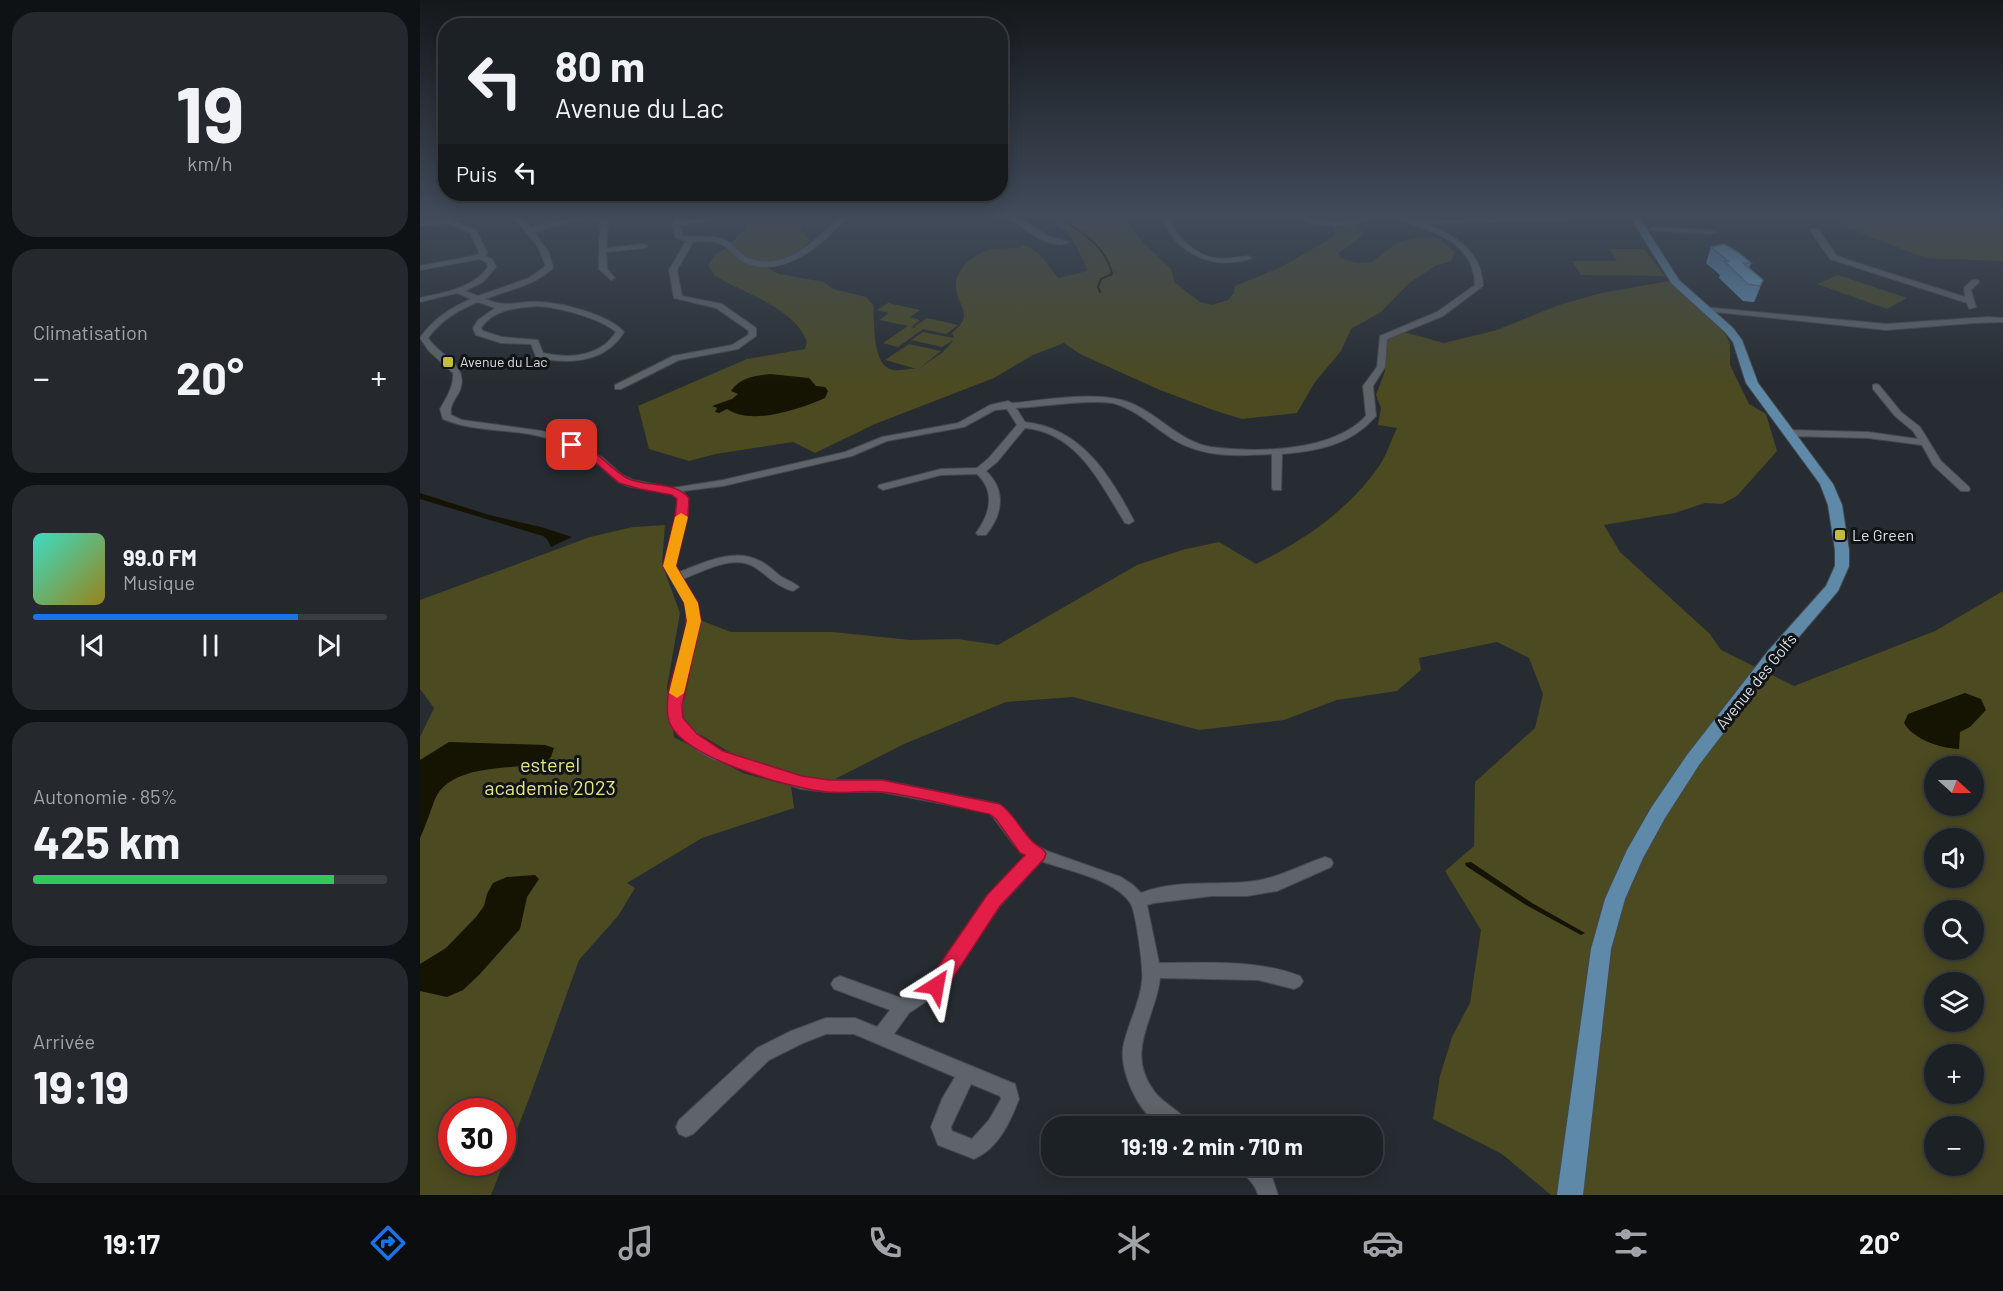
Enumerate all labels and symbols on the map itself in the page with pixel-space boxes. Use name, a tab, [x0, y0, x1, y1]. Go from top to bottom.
place label: Avenue du Lac	[460, 353, 548, 370]
marker: Avenue du Lac	[441, 355, 455, 369]
pin	[546, 419, 597, 470]
place label: Le Green	[1852, 525, 1914, 544]
marker: Le Green	[1833, 528, 1847, 542]
street label: Avenue des Golfs	[1711, 629, 1800, 732]
park label: esterel academie 2023	[484, 752, 616, 799]
north arrow	[1924, 756, 1984, 816]
position arrow	[904, 954, 968, 1018]
speed limit sign: 30	[438, 1098, 516, 1176]

